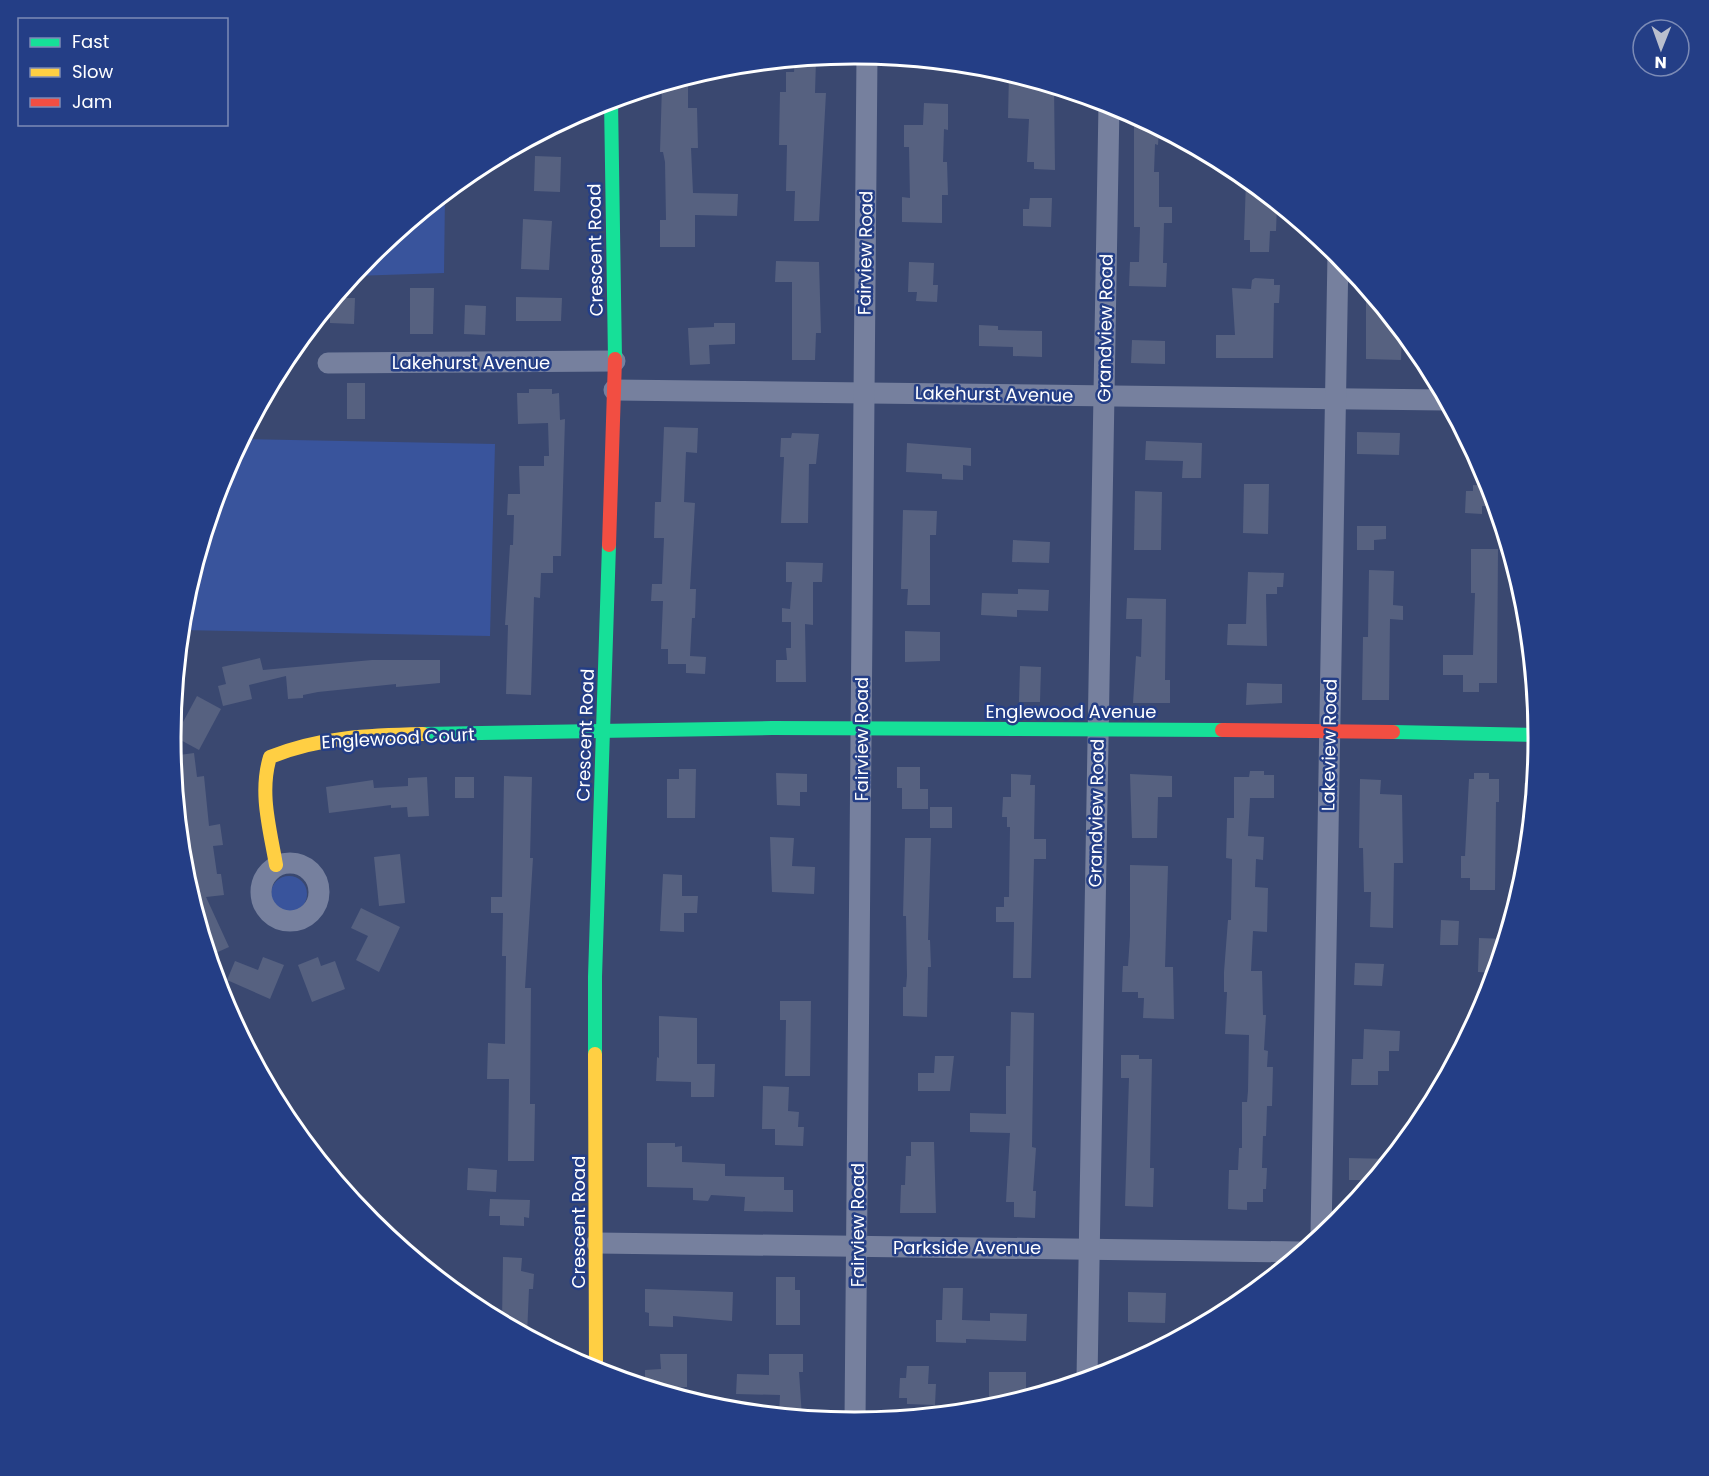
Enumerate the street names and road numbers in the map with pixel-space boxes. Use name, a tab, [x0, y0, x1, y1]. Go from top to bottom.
street label: Crescent Road	[581, 183, 609, 317]
street label: Fairview Road	[851, 191, 879, 315]
street label: Grandview Road	[1091, 253, 1119, 403]
street label: Lakehurst Avenue	[392, 350, 550, 375]
street label: Lakehurst Avenue	[915, 380, 1073, 408]
street label: Crescent Road	[570, 668, 600, 802]
street label: Fairview Road	[849, 677, 874, 801]
street label: Lakeview Road	[1315, 679, 1343, 811]
street label: Englewood Avenue	[986, 699, 1156, 724]
street label: Englewood Court	[321, 722, 475, 754]
street label: Grandview Road	[1082, 738, 1110, 888]
street label: Crescent Road	[566, 1156, 591, 1288]
street label: Fairview Road	[845, 1163, 870, 1287]
street label: Parkside Avenue	[893, 1235, 1041, 1260]

